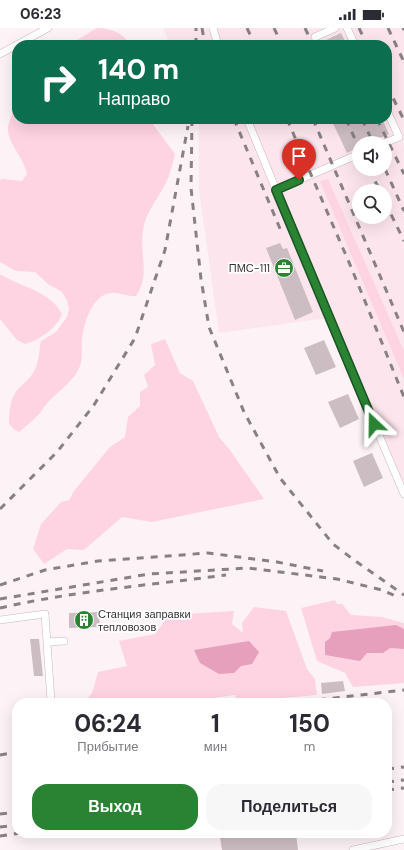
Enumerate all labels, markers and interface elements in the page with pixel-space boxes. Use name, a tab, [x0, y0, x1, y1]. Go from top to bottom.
text: 06:23	[20, 4, 62, 24]
text: 140 m	[98, 51, 179, 88]
icon: right	[32, 56, 84, 108]
text: Направо	[98, 87, 170, 111]
map controls	[352, 136, 392, 224]
button: sound	[352, 136, 392, 176]
pin	[282, 139, 316, 180]
icon: arrive	[288, 145, 310, 167]
button: search	[352, 184, 392, 224]
office icon: ПМС-111	[273, 257, 295, 279]
place label: ПМС-111	[229, 261, 270, 275]
position arrow	[353, 403, 395, 445]
place label: Станция заправки тепловозов	[98, 607, 191, 634]
building icon: Станция заправки тепловозов	[73, 609, 95, 631]
text: 06:24	[74, 708, 142, 739]
text: 1	[211, 708, 220, 739]
text: 150	[289, 708, 330, 739]
text: Прибытие	[77, 738, 138, 755]
text: мин	[204, 738, 227, 755]
text: m	[304, 738, 315, 755]
button: Выход	[32, 784, 198, 830]
button: Поделиться	[206, 784, 372, 830]

